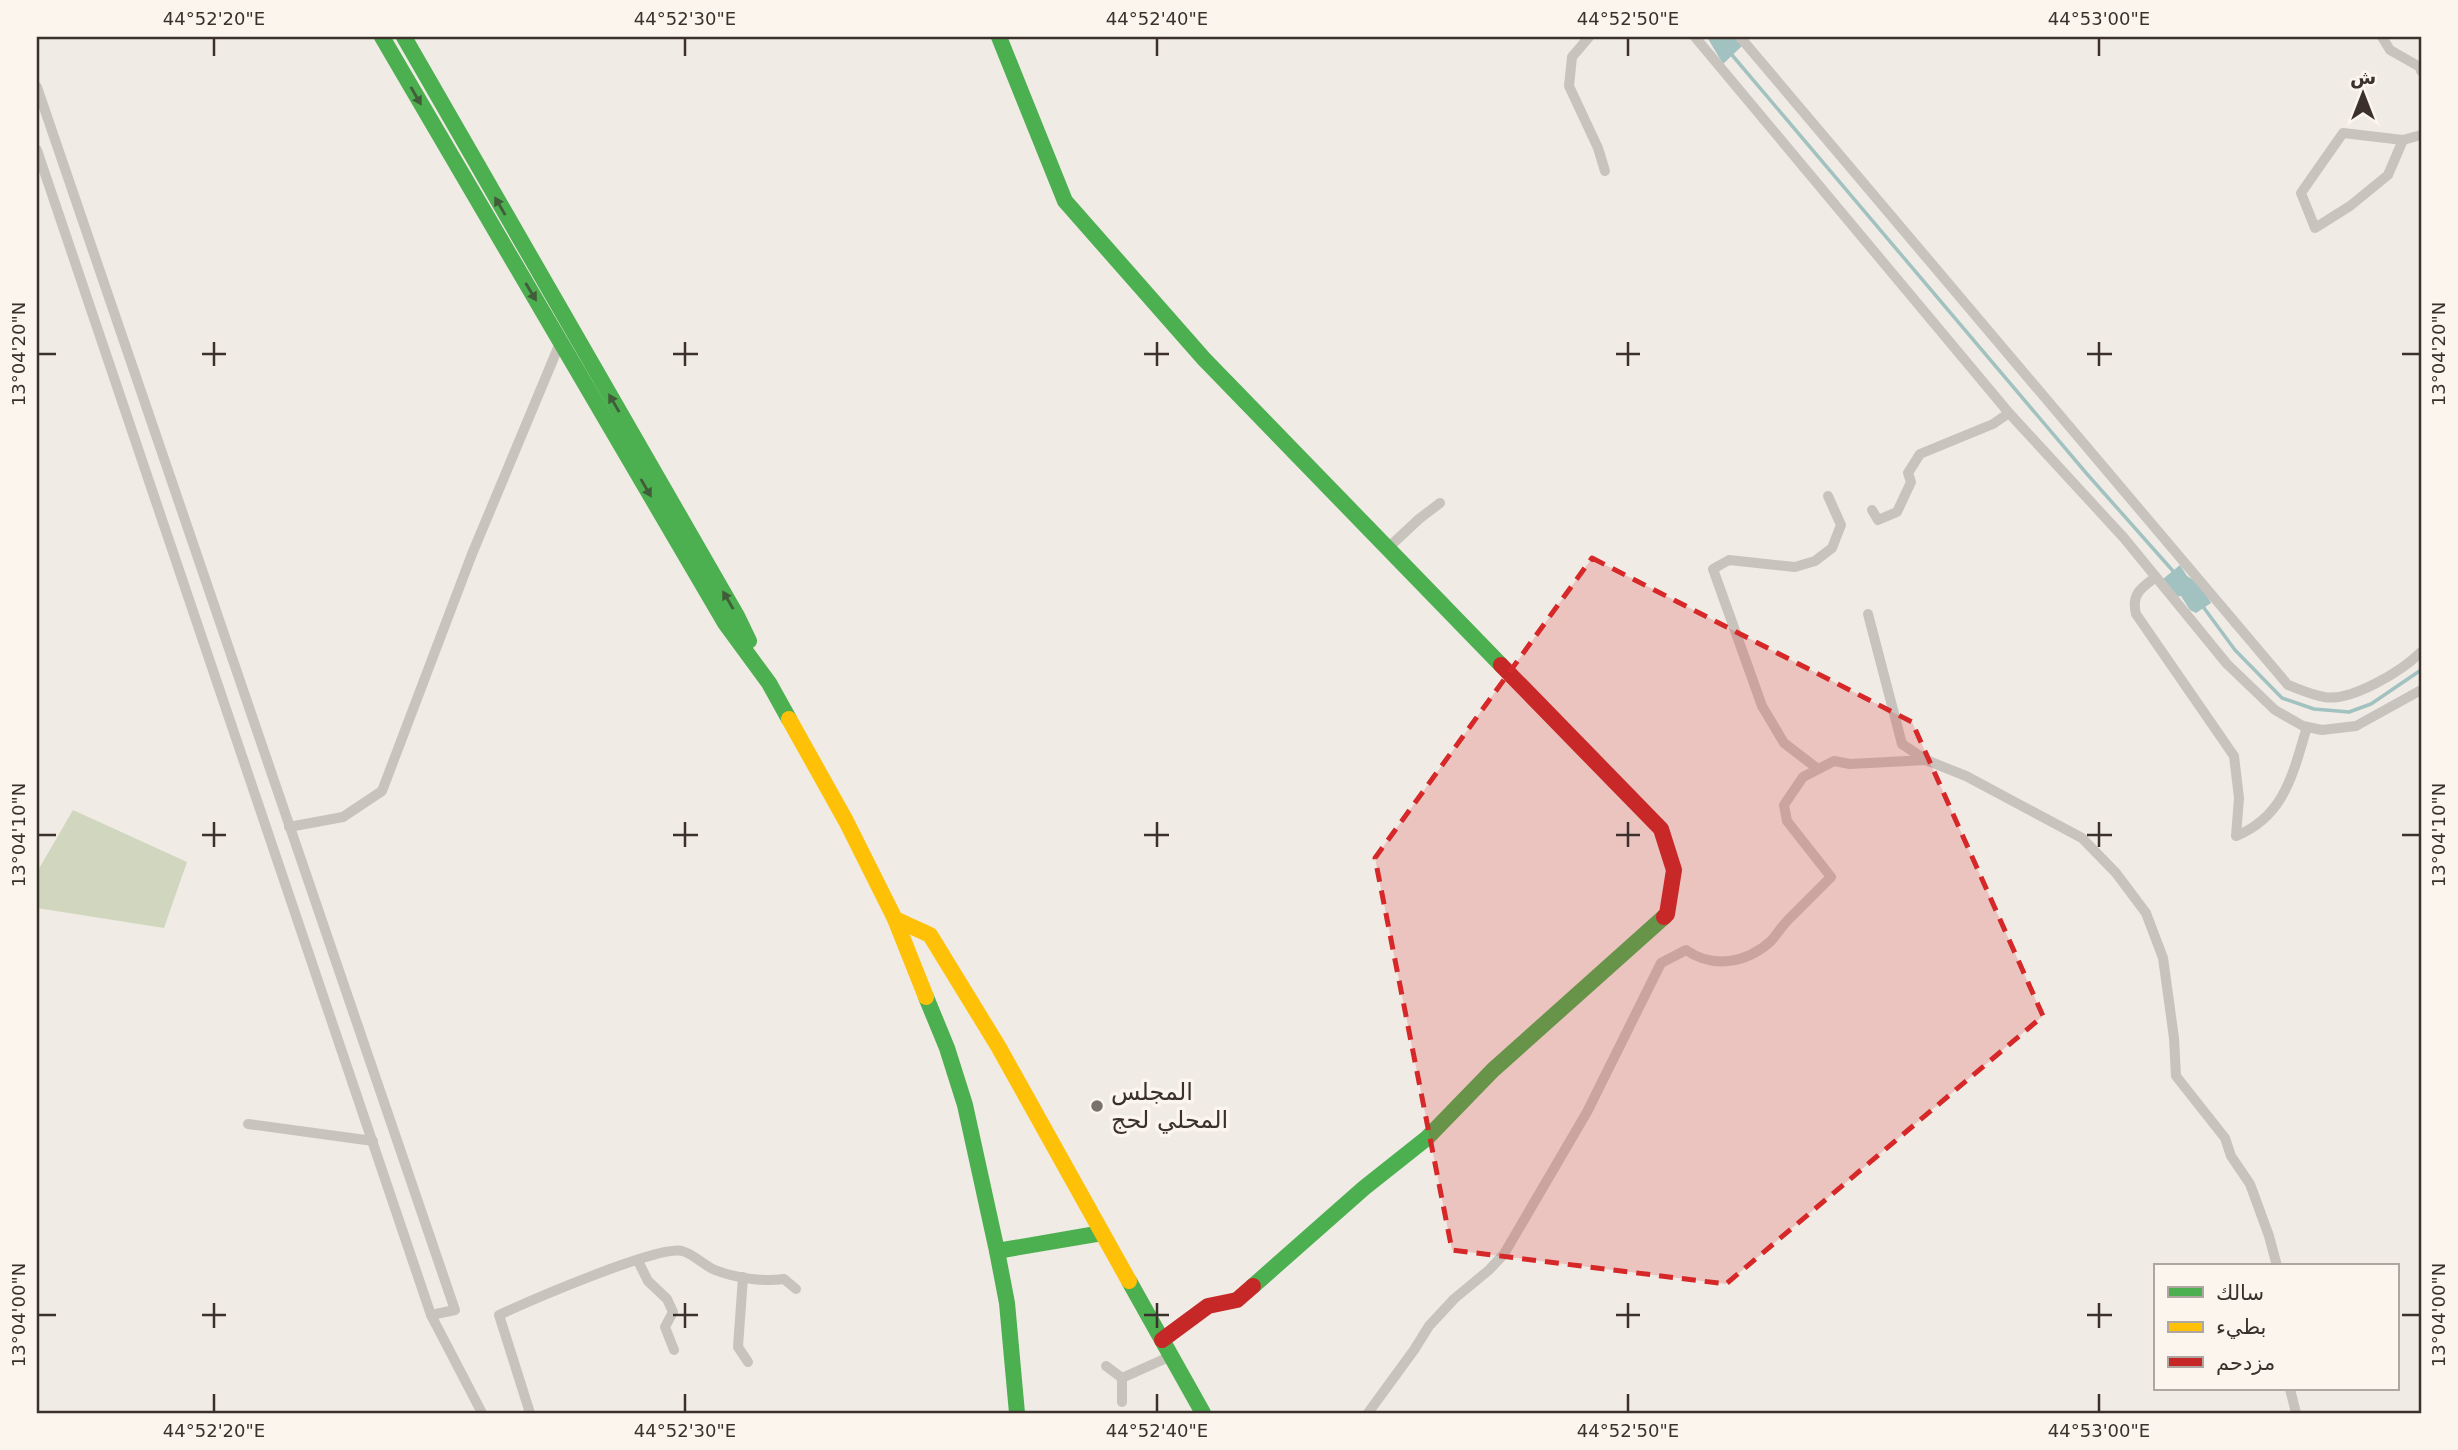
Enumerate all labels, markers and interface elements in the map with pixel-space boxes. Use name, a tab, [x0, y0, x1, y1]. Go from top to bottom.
text: 44°52'20"E	[163, 8, 265, 29]
text: 44°52'30"E	[634, 8, 736, 29]
text: 44°52'40"E	[1106, 8, 1208, 29]
text: 44°52'50"E	[1577, 8, 1679, 29]
text: 44°53'00"E	[2048, 8, 2150, 29]
north arrow	[2328, 60, 2398, 130]
text: ش	[2350, 66, 2376, 89]
one-way arrow	[410, 86, 422, 105]
one-way arrow	[494, 196, 507, 215]
one-way arrow	[524, 283, 537, 302]
text: 13°04'20"N	[8, 302, 29, 406]
text: 13°04'20"N	[2428, 302, 2449, 406]
one-way arrow	[608, 393, 620, 412]
one-way arrow	[640, 479, 652, 498]
one-way arrow	[722, 590, 734, 609]
text: 13°04'10"N	[8, 783, 29, 887]
text: 13°04'10"N	[2428, 783, 2449, 887]
place label: المجلس المحلي لحج	[1111, 1078, 1228, 1134]
marker: المجلس المحلي لحج	[1089, 1098, 1105, 1114]
text: 13°04'00"N	[8, 1263, 29, 1367]
text: 13°04'00"N	[2428, 1263, 2449, 1367]
legend	[2154, 1264, 2398, 1390]
text: سالك	[2216, 1281, 2264, 1305]
text: بطيء	[2216, 1315, 2266, 1339]
text: مزدحم	[2216, 1351, 2275, 1376]
text: 44°52'20"E	[163, 1420, 265, 1441]
text: 44°52'30"E	[634, 1420, 736, 1441]
text: 44°52'40"E	[1106, 1420, 1208, 1441]
text: 44°52'50"E	[1577, 1420, 1679, 1441]
text: 44°53'00"E	[2048, 1420, 2150, 1441]

